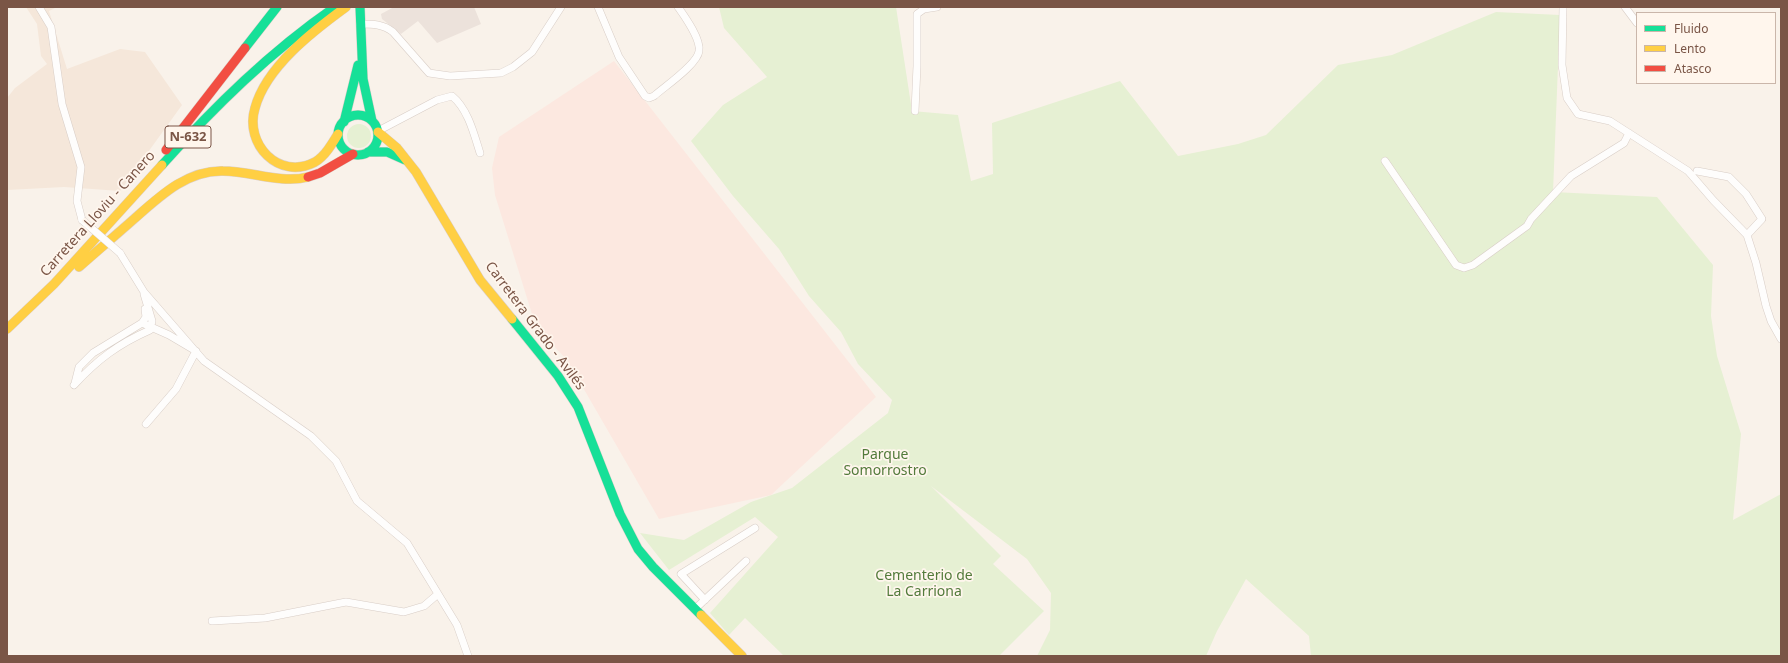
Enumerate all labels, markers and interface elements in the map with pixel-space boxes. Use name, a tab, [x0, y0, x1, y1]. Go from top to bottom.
legend	[1636, 12, 1776, 84]
text: Fluido	[1674, 20, 1708, 37]
text: Lento	[1674, 40, 1706, 57]
text: Atasco	[1674, 60, 1712, 77]
road number: N-632	[165, 126, 211, 148]
street label: Carretera Lloviu - Canero	[37, 148, 159, 280]
street label: Carretera Grado - Avilés	[481, 259, 589, 393]
park label: Parque Somorrostro	[843, 447, 927, 480]
park label: Cementerio de La Carriona	[875, 568, 973, 600]

